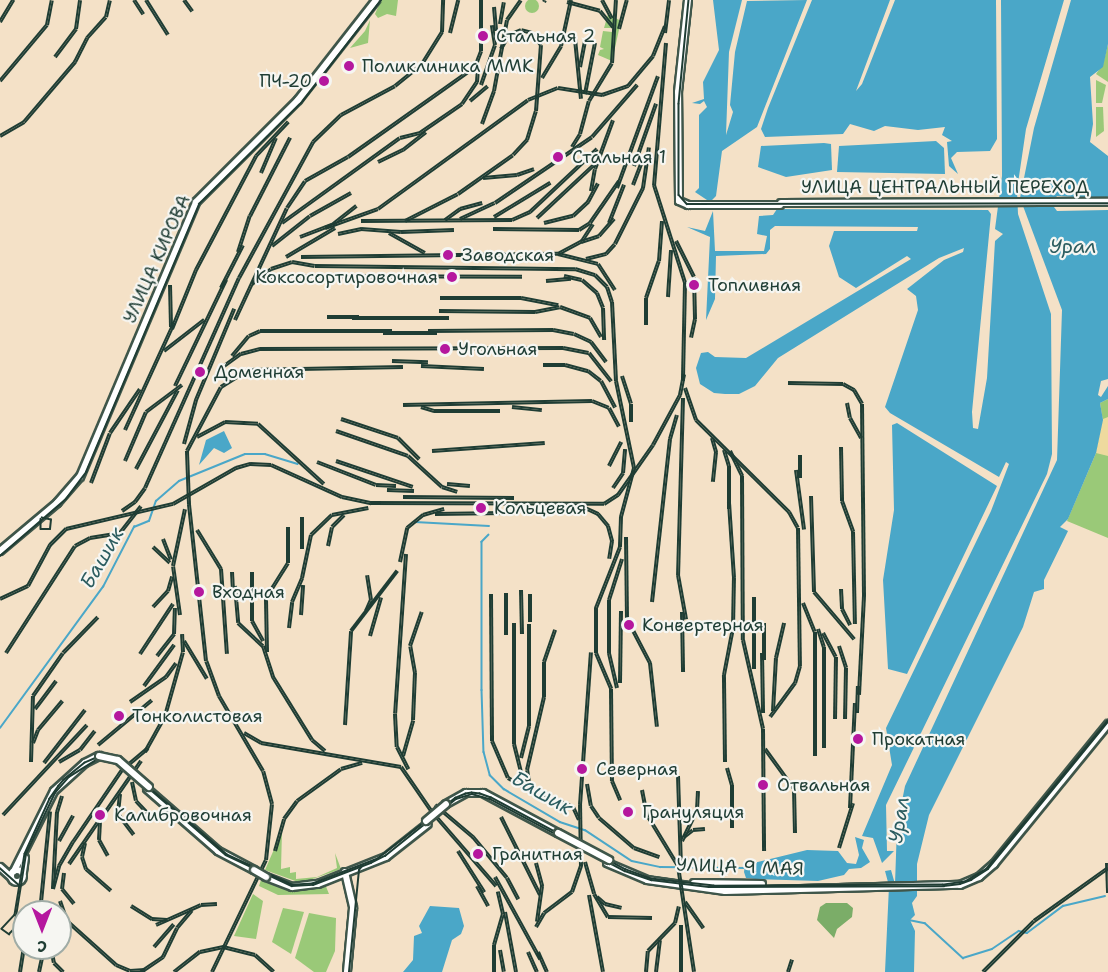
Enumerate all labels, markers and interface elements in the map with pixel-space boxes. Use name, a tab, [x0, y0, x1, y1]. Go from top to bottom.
place label: Стальная 2	[496, 25, 595, 47]
marker: Стальная 2	[474, 27, 492, 45]
place label: Поликлиника ММК	[362, 55, 534, 77]
marker: Поликлиника ММК	[340, 57, 358, 75]
place label: ПЧ-20	[259, 70, 312, 92]
marker: ПЧ-20	[317, 74, 331, 88]
place label: Стальная 1	[572, 146, 666, 168]
marker: Стальная 1	[549, 148, 567, 166]
street label: УЛИЦА ЦЕНТРАЛЬНЫЙ ПЕРЕХОД	[801, 176, 1089, 198]
street label: УЛИЦА КИРОВА	[119, 191, 195, 327]
water label: Урал	[1050, 234, 1096, 258]
place label: Заводская	[462, 244, 554, 266]
marker: Заводская	[439, 246, 457, 264]
place label: Коксосортировочная	[255, 266, 438, 288]
marker: Коксосортировочная	[443, 268, 461, 286]
place label: Топливная	[708, 274, 801, 296]
marker: Топливная	[685, 276, 703, 294]
place label: Угольная	[458, 338, 537, 360]
marker: Угольная	[436, 340, 454, 358]
place label: Доменная	[214, 361, 304, 383]
marker: Доменная	[191, 363, 209, 381]
place label: Кольцевая	[494, 497, 586, 519]
marker: Кольцевая	[472, 499, 490, 517]
water label: Башик	[75, 523, 129, 593]
place label: Входная	[212, 581, 285, 603]
marker: Входная	[190, 583, 208, 601]
place label: Конвертерная	[642, 614, 764, 636]
marker: Конвертерная	[620, 616, 638, 634]
place label: Тонколистовая	[132, 705, 263, 727]
marker: Тонколистовая	[110, 707, 128, 725]
place label: Прокатная	[872, 728, 965, 750]
marker: Прокатная	[849, 730, 867, 748]
place label: Северная	[596, 758, 678, 780]
marker: Северная	[573, 760, 591, 778]
water label: Башик	[507, 766, 577, 820]
place label: Отвальная	[777, 774, 870, 796]
marker: Отвальная	[754, 776, 772, 794]
water label: Урал	[883, 795, 915, 845]
place label: Грануляция	[642, 801, 744, 823]
marker: Грануляция	[619, 803, 637, 821]
place label: Калибровочная	[114, 804, 252, 826]
marker: Калибровочная	[91, 806, 109, 824]
place label: Гранитная	[492, 843, 583, 865]
marker: Гранитная	[469, 845, 487, 863]
street label: УЛИЦА 9 МАЯ	[676, 854, 804, 880]
north arrow	[12, 900, 72, 960]
text: С	[37, 936, 47, 957]

